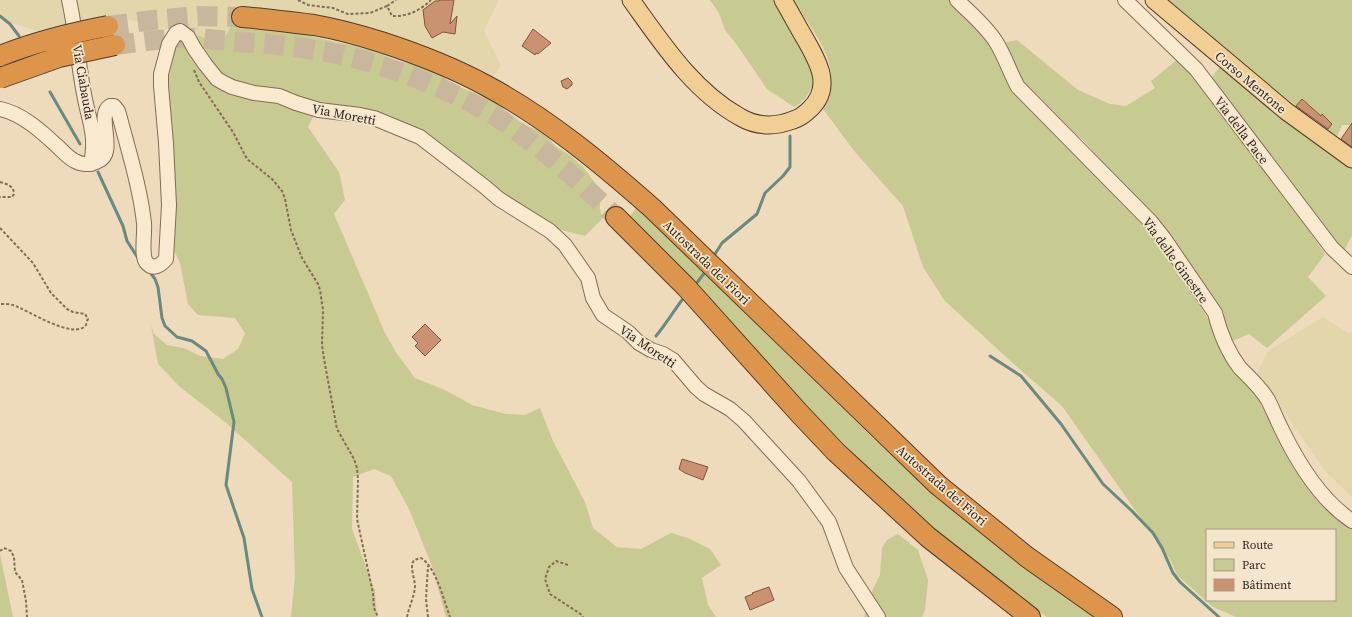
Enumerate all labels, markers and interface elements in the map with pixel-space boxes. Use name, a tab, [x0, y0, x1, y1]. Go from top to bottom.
street label: Via Ciabauda	[69, 43, 99, 121]
street label: Corso Mentone	[1211, 47, 1290, 118]
street label: Via della Pace	[1211, 93, 1273, 168]
street label: Via Moretti	[310, 100, 378, 129]
street label: Via delle Ginestre	[1139, 214, 1213, 307]
street label: Autostrada dei Fiori	[659, 216, 754, 308]
street label: Via Moretti	[616, 321, 679, 372]
street label: Autostrada dei Fiori	[893, 441, 991, 529]
legend	[1206, 529, 1336, 601]
text: Route	[1242, 537, 1273, 553]
text: Parc	[1242, 557, 1266, 573]
text: Bâtiment	[1242, 577, 1291, 593]

